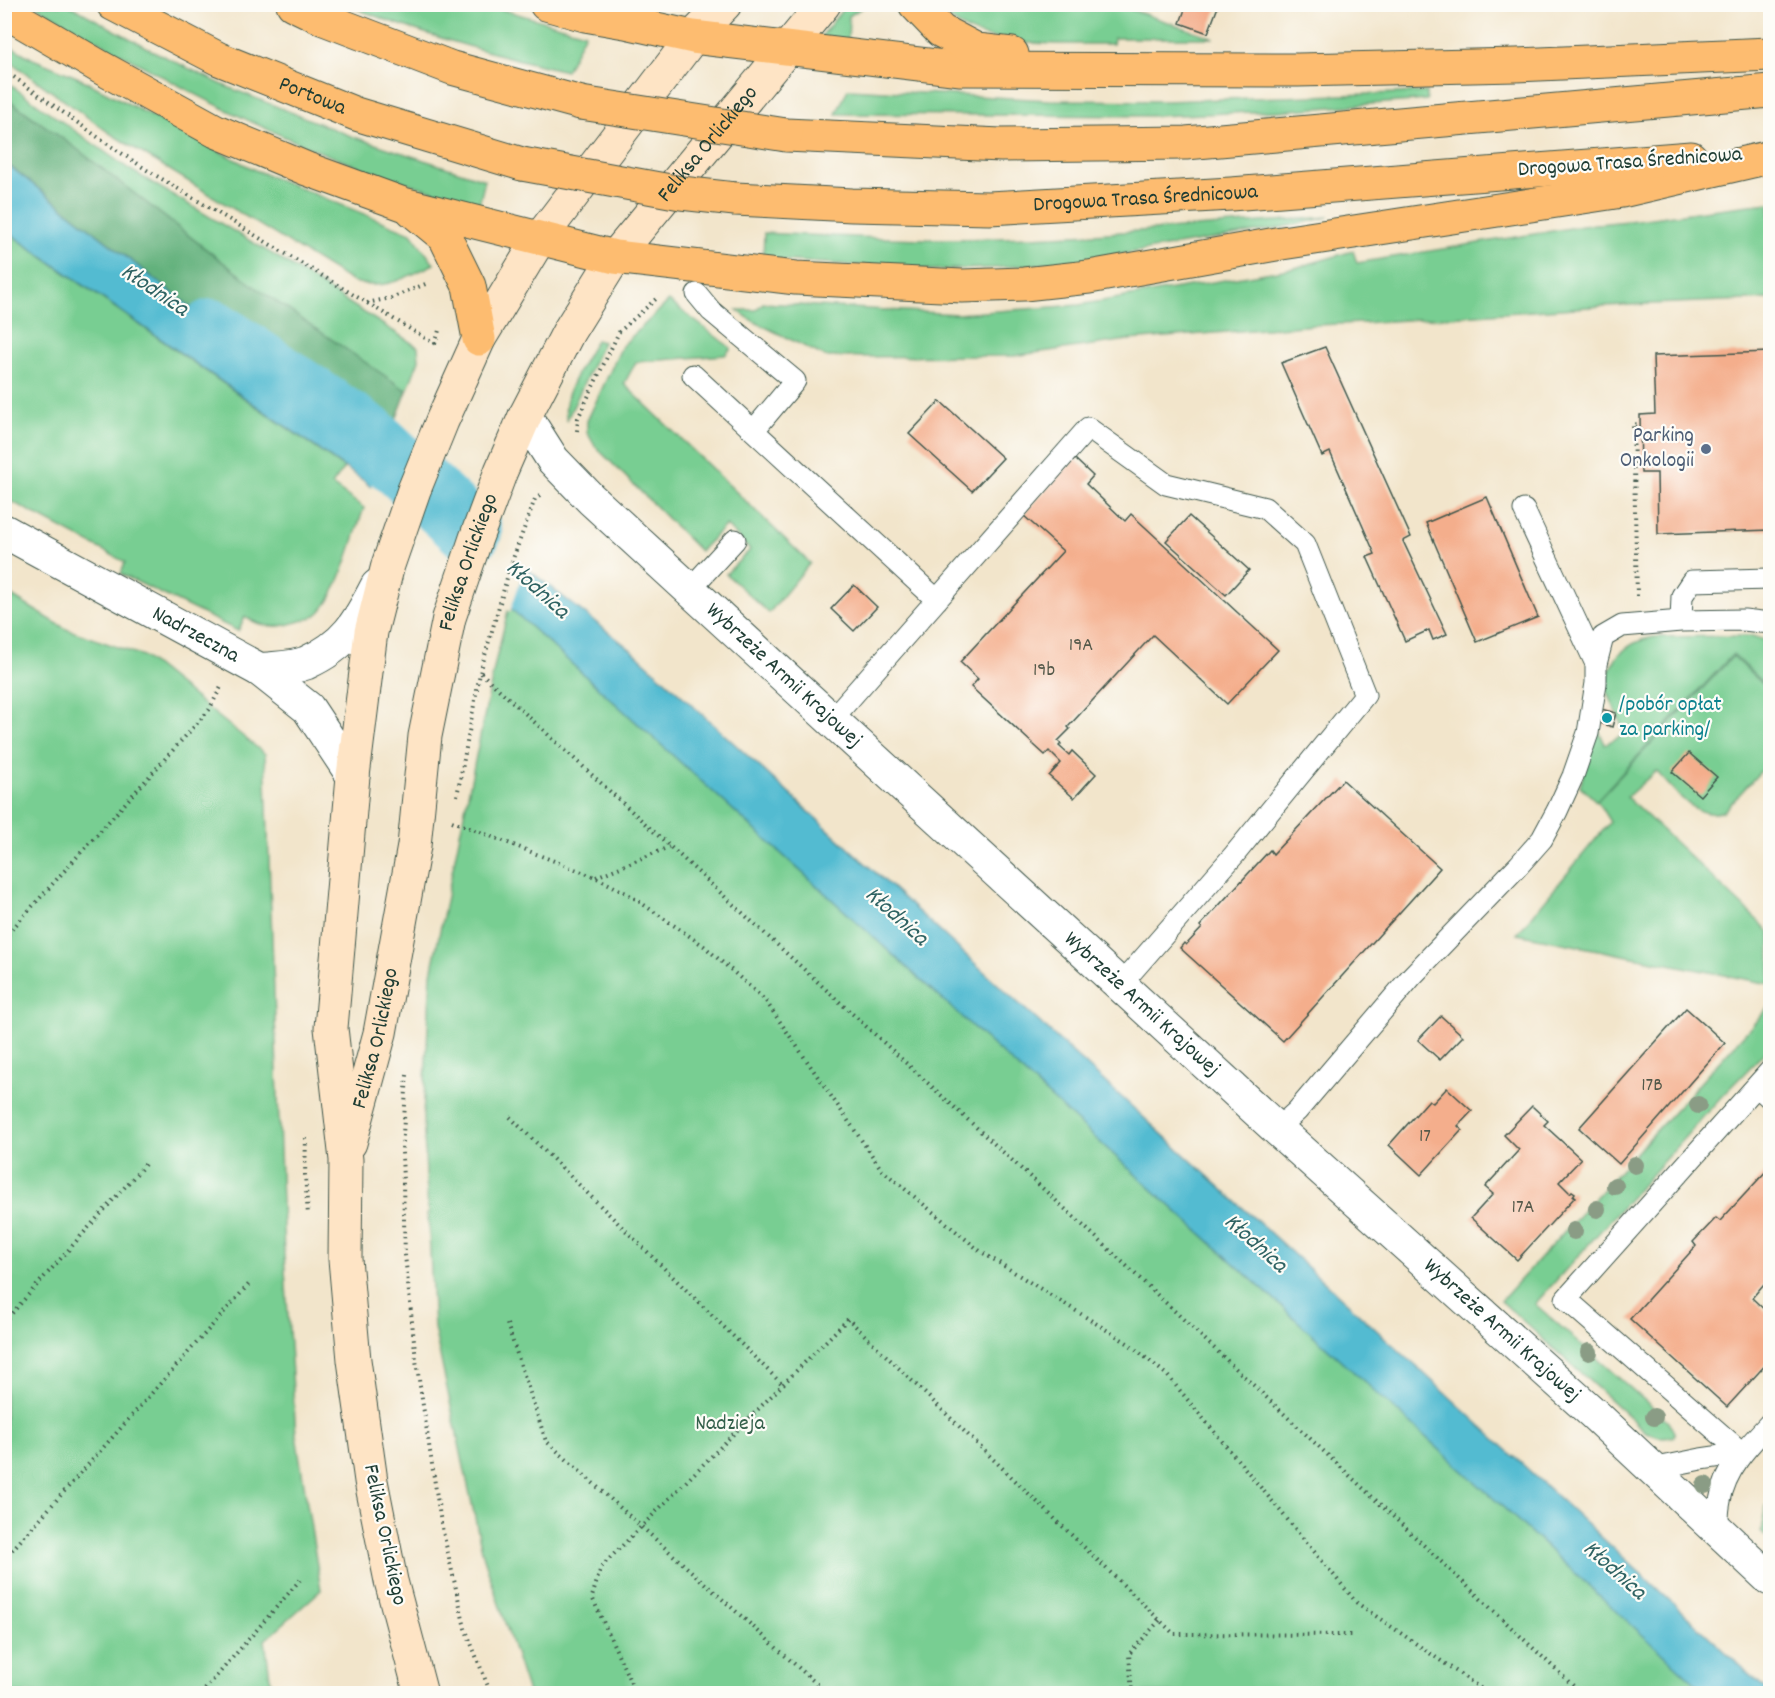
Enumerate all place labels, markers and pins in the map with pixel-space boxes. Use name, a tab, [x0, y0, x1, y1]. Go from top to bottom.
place label: Parking Onkologii	[1620, 421, 1694, 477]
marker: Parking Onkologii	[1699, 442, 1713, 456]
place label: /pobór opłat za parking/	[1619, 690, 1722, 746]
marker: /pobór opłat za parking/	[1600, 711, 1614, 725]

